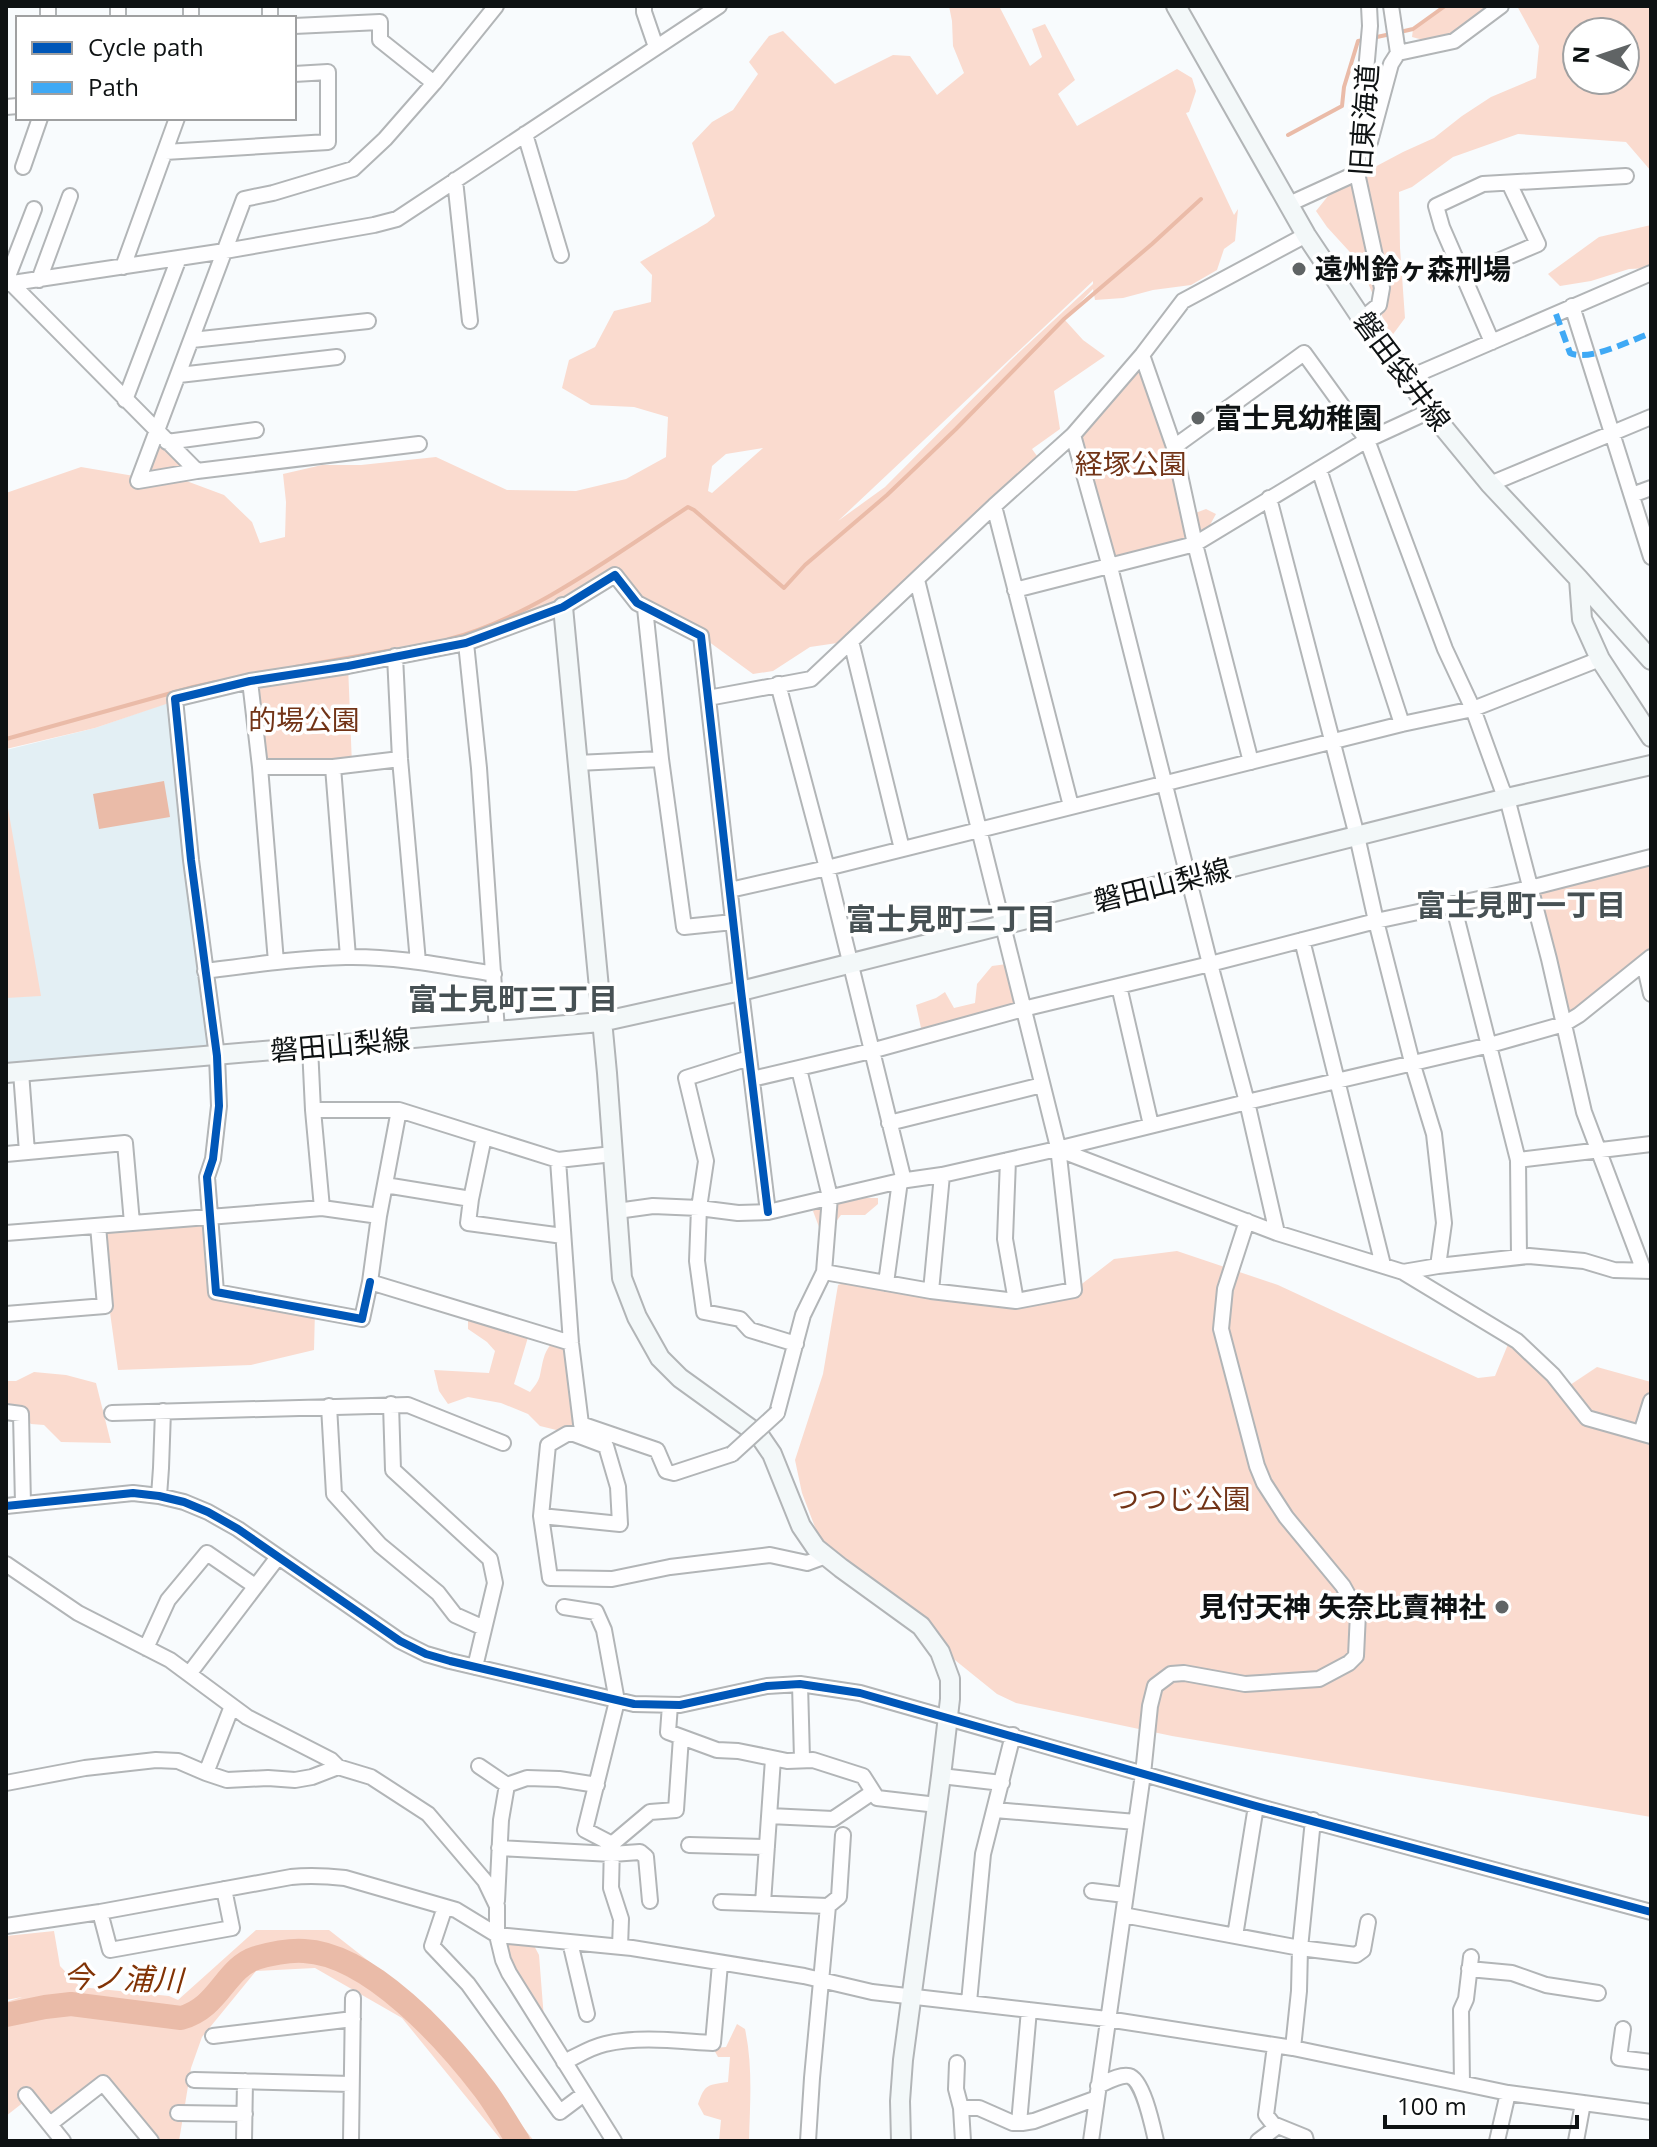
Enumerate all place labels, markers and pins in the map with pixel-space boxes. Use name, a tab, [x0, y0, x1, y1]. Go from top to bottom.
place label: 遠州鈴ヶ森刑場	[1315, 249, 1511, 287]
marker: 遠州鈴ヶ森刑場	[1290, 260, 1308, 278]
place label: 富士見幼稚園	[1214, 398, 1382, 436]
marker: 富士見幼稚園	[1189, 409, 1207, 427]
place label: 見付天神 矢奈比賣神社	[1199, 1587, 1486, 1625]
marker: 見付天神 矢奈比賣神社	[1493, 1598, 1511, 1616]

